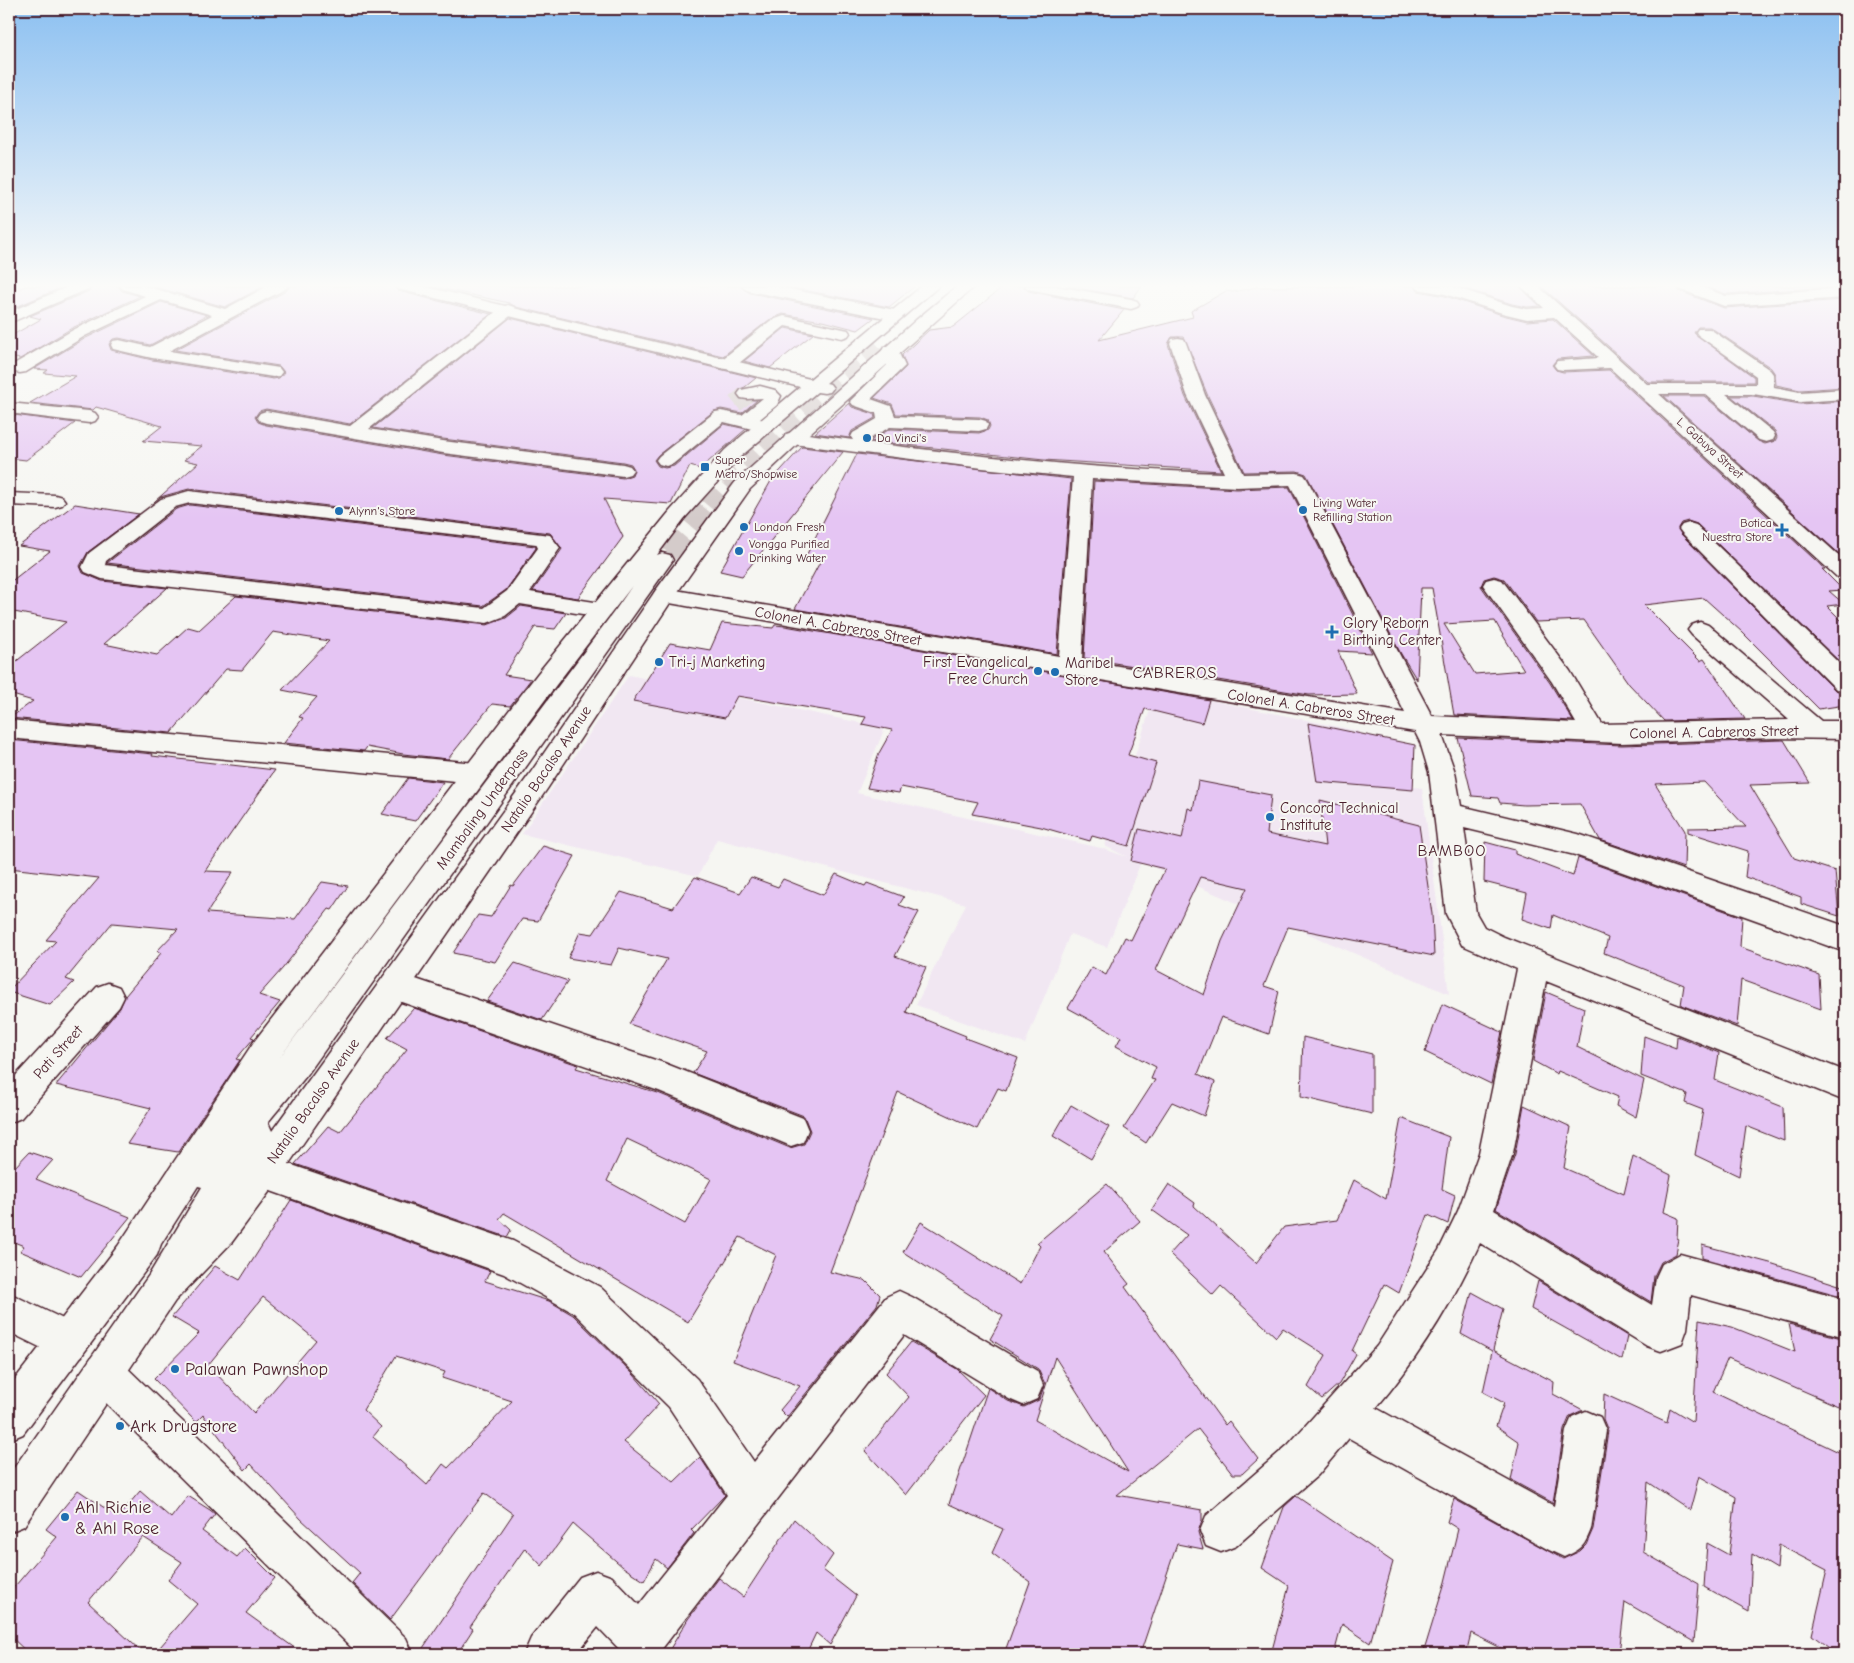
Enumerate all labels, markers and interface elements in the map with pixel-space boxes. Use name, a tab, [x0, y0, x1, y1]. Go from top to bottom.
street label: L. Gabuya Street	[1674, 414, 1747, 482]
place label: Da Vinci's	[877, 431, 926, 445]
marker: Da Vinci's	[861, 432, 873, 444]
place label: Super Metro/Shopwise	[715, 453, 797, 481]
marker: Super Metro/Shopwise	[699, 461, 711, 473]
place label: Living Water Refilling Station	[1313, 496, 1392, 524]
place label: Alynn's Store	[349, 504, 415, 518]
marker: Living Water Refilling Station	[1297, 504, 1309, 516]
marker: Alynn's Store	[333, 505, 345, 517]
place label: Botica Nuestra Store	[1702, 516, 1772, 544]
place label: London Fresh	[754, 520, 825, 534]
marker: London Fresh	[738, 521, 750, 533]
marker: Botica Nuestra Store	[1776, 524, 1788, 536]
place label: Vongga Purified Drinking Water	[749, 537, 829, 565]
marker: Vongga Purified Drinking Water	[733, 545, 745, 557]
street label: Colonel A. Cabreros Street	[753, 602, 923, 650]
place label: Glory Reborn Birthing Center	[1343, 614, 1441, 649]
marker: Glory Reborn Birthing Center	[1325, 625, 1339, 639]
place label: Tri-j Marketing	[669, 653, 765, 671]
place label: First Evangelical Free Church	[923, 653, 1028, 688]
place label: Maribel Store	[1065, 654, 1114, 689]
marker: Tri-j Marketing	[653, 656, 665, 668]
district label: CABREROS	[1133, 664, 1217, 682]
marker: First Evangelical Free Church	[1032, 665, 1044, 677]
marker: Maribel Store	[1049, 666, 1061, 678]
street label: Colonel A. Cabreros Street	[1226, 685, 1397, 729]
street label: Natalio Bacalso Avenue	[497, 702, 595, 836]
street label: Colonel A. Cabreros Street	[1629, 722, 1799, 742]
street label: Mambaling Underpass	[432, 745, 532, 873]
place label: Concord Technical Institute	[1280, 799, 1398, 834]
marker: Concord Technical Institute	[1264, 811, 1276, 823]
district label: BAMBOO	[1417, 842, 1487, 860]
street label: Pati Street	[29, 1021, 87, 1082]
street label: Natalio Bacalso Avenue	[263, 1034, 363, 1167]
place label: Palawan Pawnshop	[185, 1359, 328, 1380]
marker: Palawan Pawnshop	[169, 1363, 181, 1375]
place label: Ark Drugstore	[130, 1416, 237, 1437]
marker: Ark Drugstore	[114, 1420, 126, 1432]
place label: Ahl Richie & Ahl Rose	[75, 1497, 159, 1539]
marker: Ahl Richie & Ahl Rose	[59, 1511, 71, 1523]

